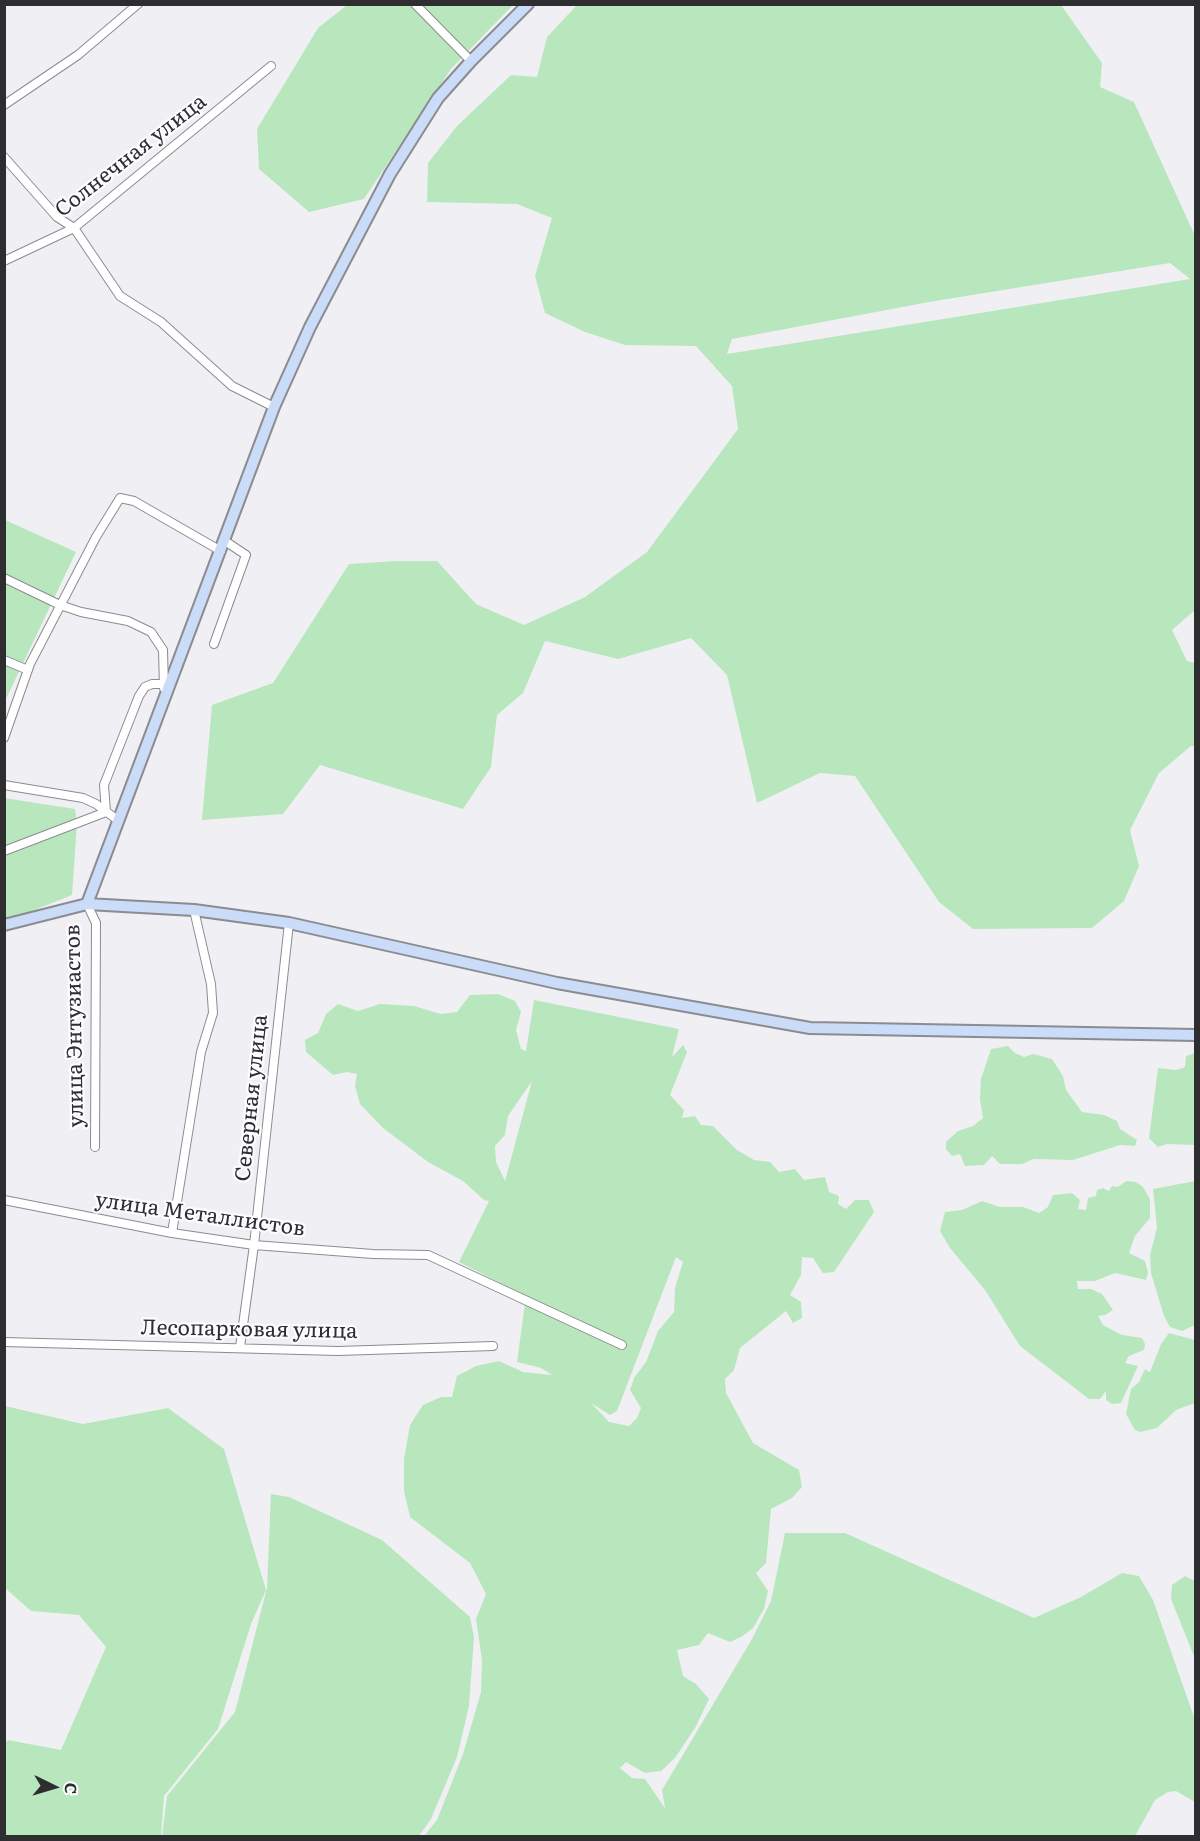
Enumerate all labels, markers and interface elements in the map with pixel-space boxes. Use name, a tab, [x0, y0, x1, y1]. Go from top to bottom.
street label: Солнечная улица	[50, 89, 212, 223]
street label: улица Энтузиастов	[61, 924, 89, 1128]
street label: Северная улица	[231, 1013, 273, 1183]
street label: улица Металлистов	[93, 1188, 307, 1242]
street label: Лесопарковая улица	[140, 1316, 358, 1344]
north arrow	[24, 1757, 84, 1817]
text: С	[59, 1782, 84, 1795]

